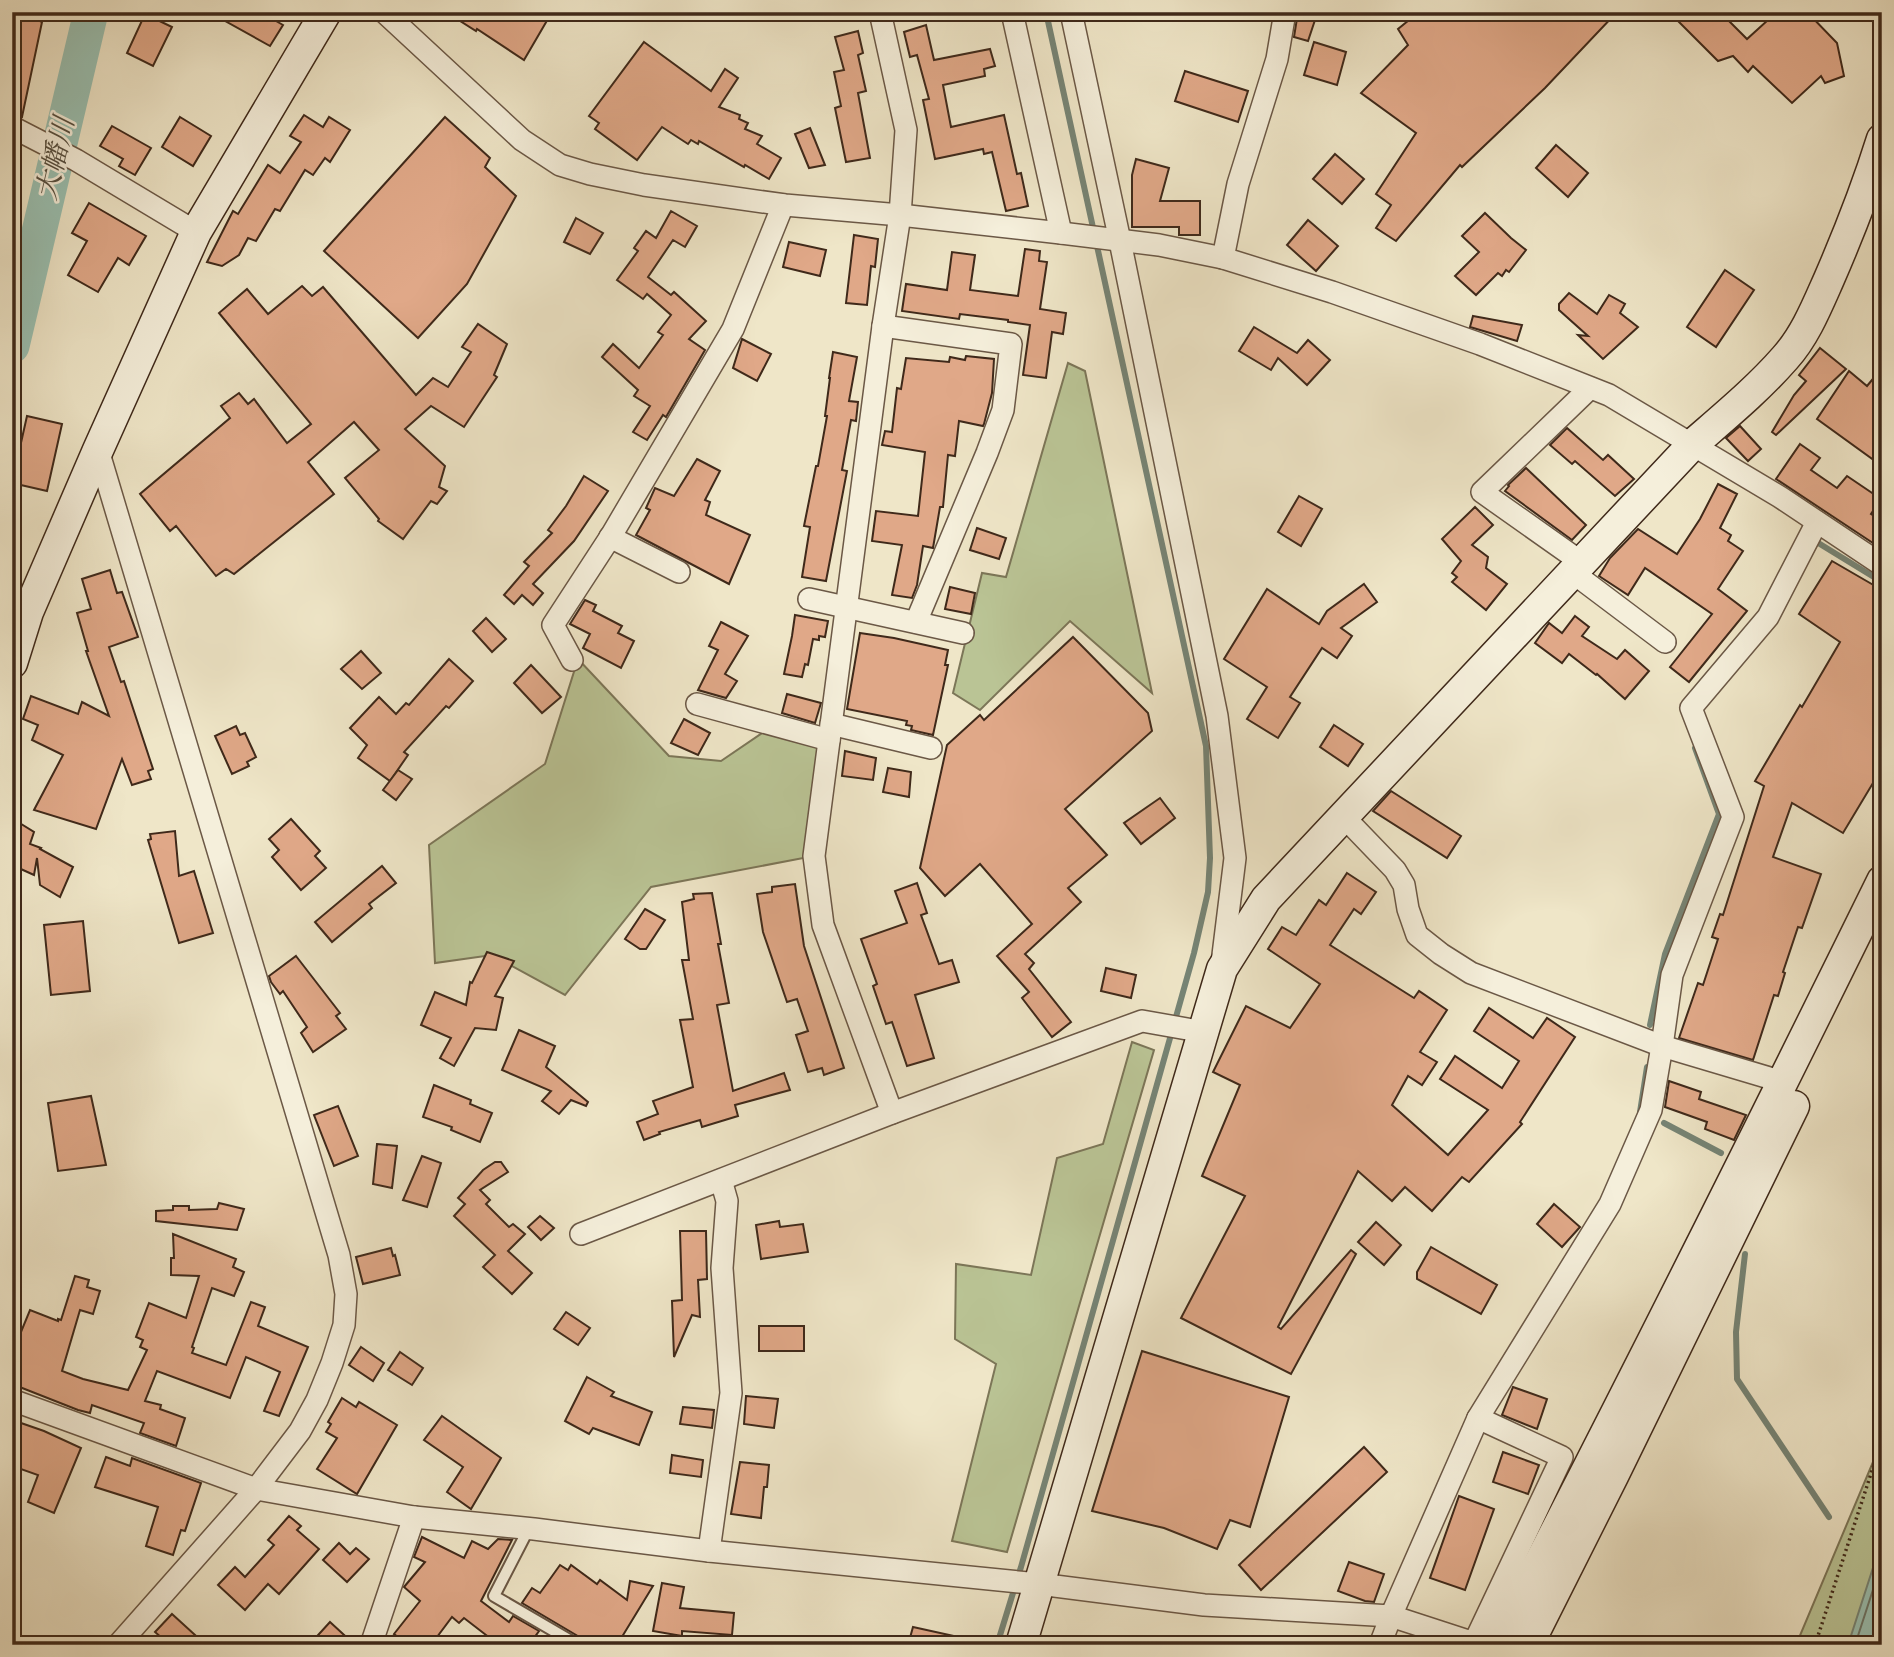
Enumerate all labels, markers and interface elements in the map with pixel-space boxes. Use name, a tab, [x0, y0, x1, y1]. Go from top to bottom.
water label: 大幡川	[30, 111, 84, 204]

